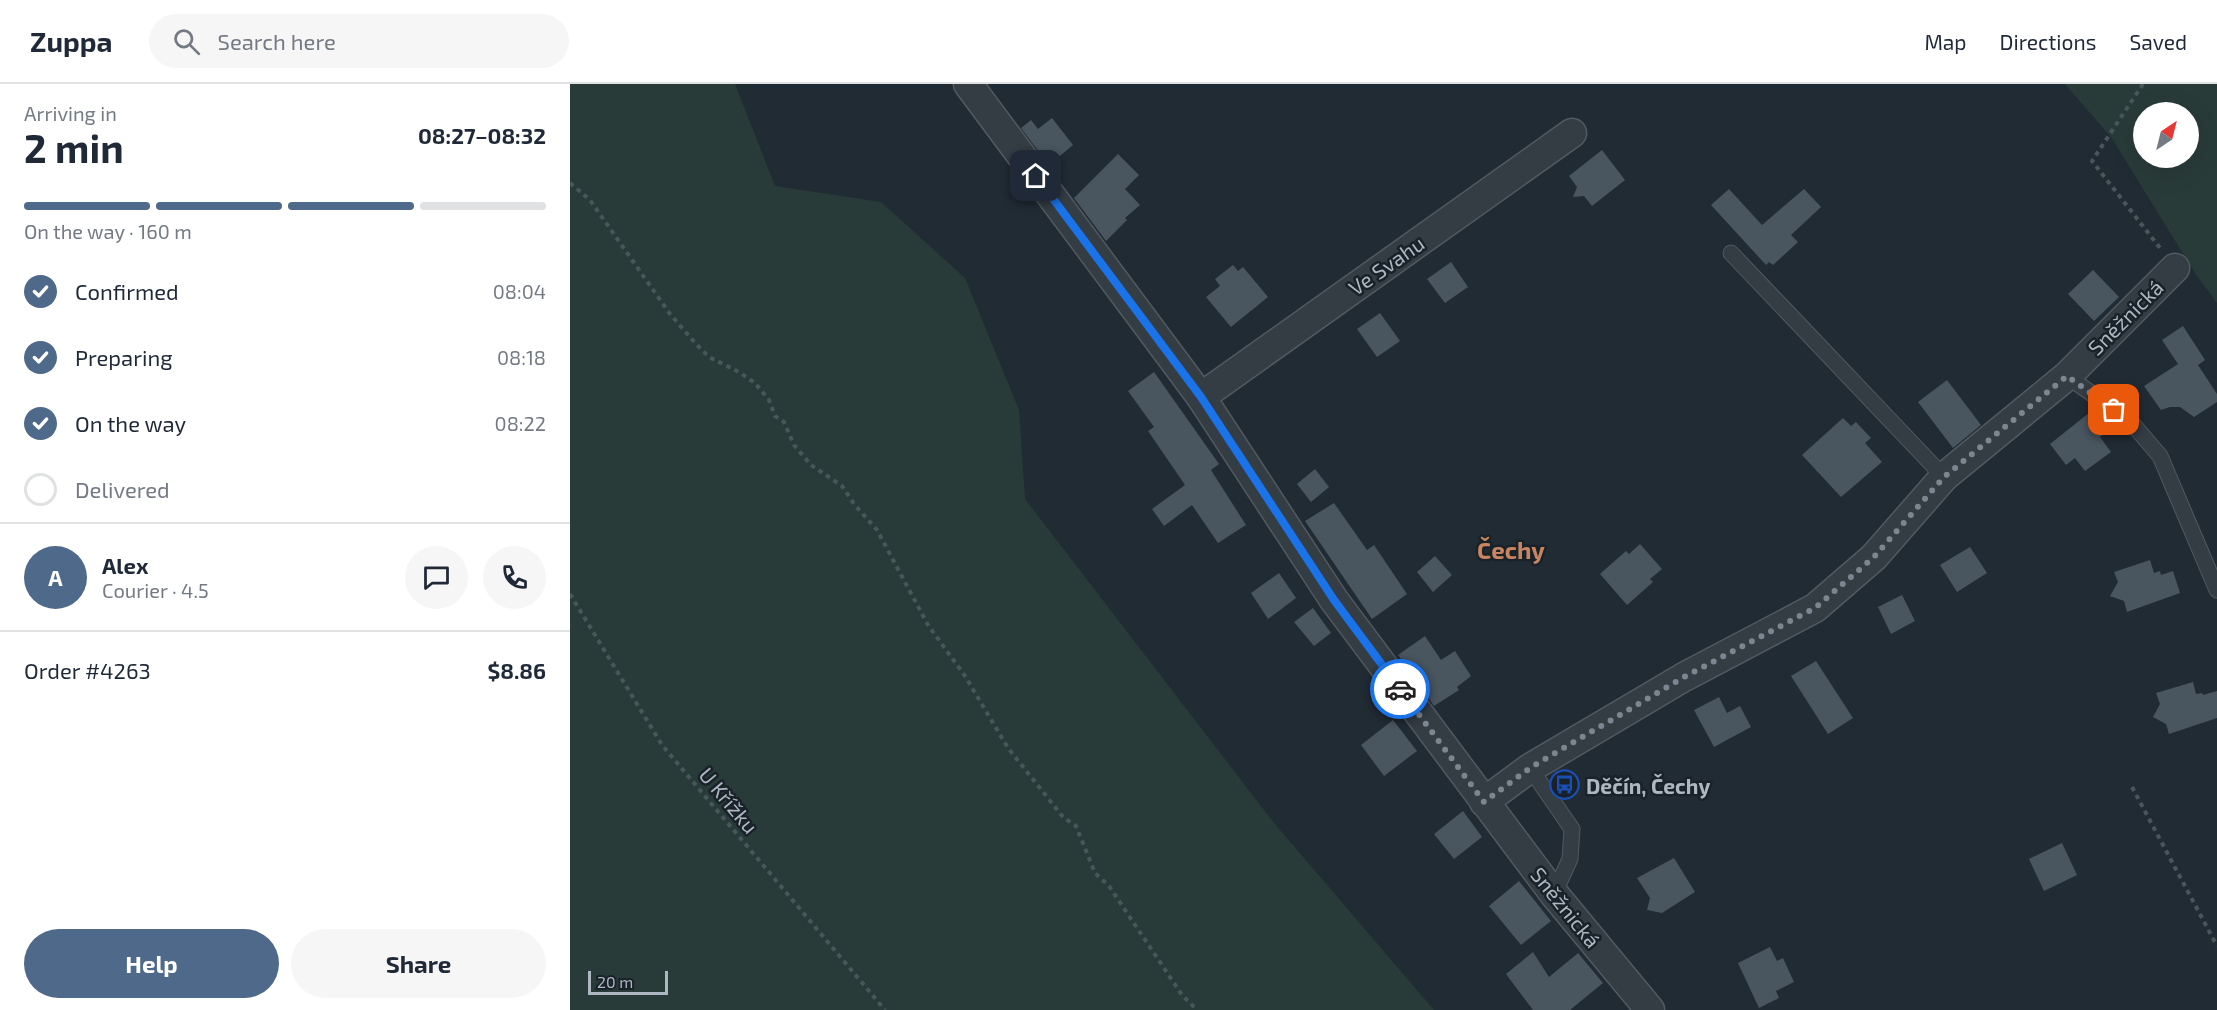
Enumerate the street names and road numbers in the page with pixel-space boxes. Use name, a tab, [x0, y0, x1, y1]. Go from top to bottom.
street label: Ve Svahu	[1343, 230, 1429, 300]
street label: Sněžnická	[2082, 274, 2168, 360]
street label: U Křížku	[694, 762, 764, 838]
street label: Sněžnická	[1526, 862, 1606, 952]

